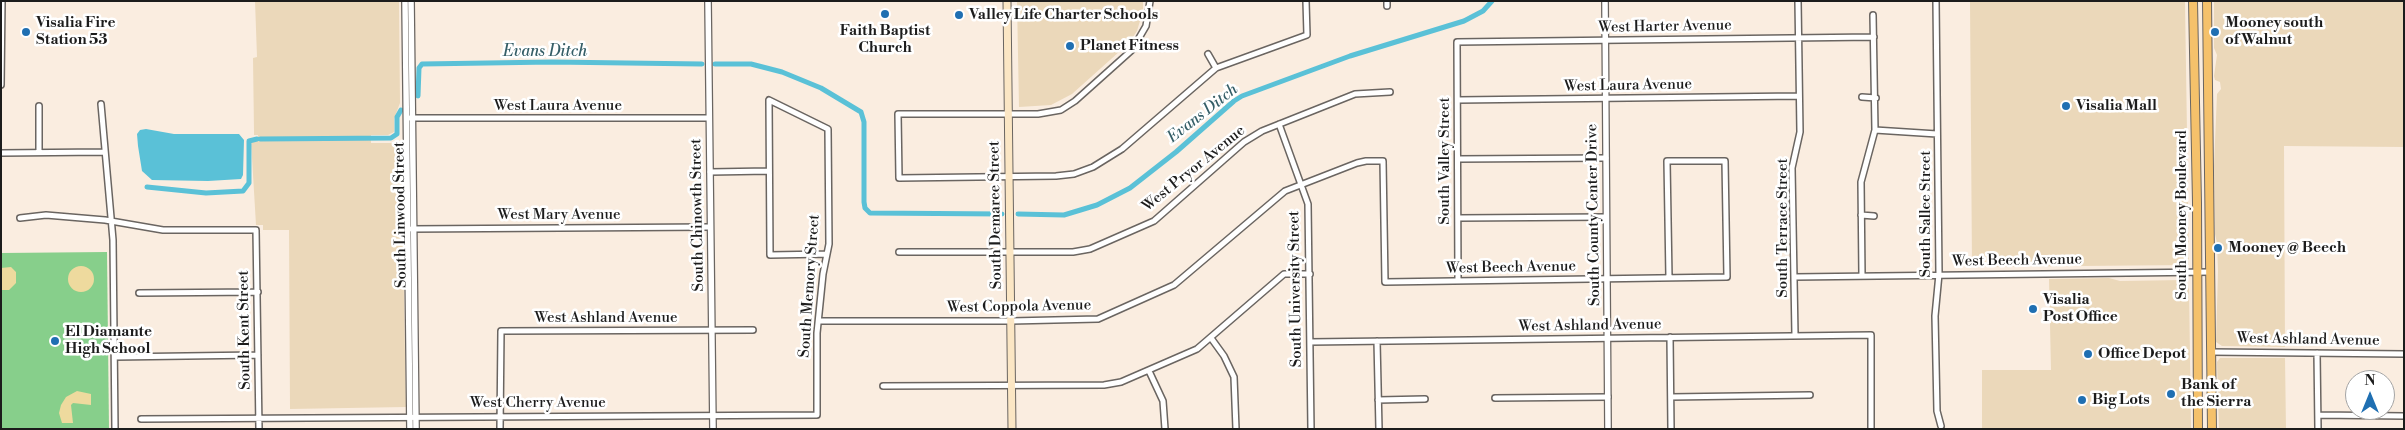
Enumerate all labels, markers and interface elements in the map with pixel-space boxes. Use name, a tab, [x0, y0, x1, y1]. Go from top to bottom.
place label: Valley Life Charter Schools	[969, 6, 1158, 24]
marker: Faith Baptist Church	[879, 8, 891, 20]
marker: Valley Life Charter Schools	[953, 9, 965, 21]
place label: Visalia Fire Station 53	[36, 14, 115, 49]
place label: Mooney south of Walnut	[2225, 14, 2323, 49]
street label: West Harter Avenue	[1598, 17, 1732, 37]
place label: Faith Baptist Church	[840, 22, 930, 57]
marker: Visalia Fire Station 53	[20, 26, 32, 38]
marker: Mooney south of Walnut	[2209, 26, 2221, 38]
place label: Planet Fitness	[1080, 37, 1179, 55]
marker: Planet Fitness	[1064, 40, 1076, 52]
water label: Evans Ditch	[503, 42, 587, 62]
street label: West Laura Avenue	[1564, 76, 1692, 96]
water label: Evans Ditch	[1164, 81, 1242, 147]
street label: West Laura Avenue	[494, 97, 622, 115]
street label: South Valley Street	[1436, 97, 1454, 225]
place label: Visalia Mall	[2076, 97, 2157, 115]
marker: Visalia Mall	[2060, 100, 2072, 112]
street label: West Pryor Avenue	[1139, 122, 1249, 216]
street label: South County Center Drive	[1583, 124, 1605, 306]
street label: South Mooney Boulevard	[2173, 130, 2191, 300]
street label: South Chinowth Street	[688, 138, 708, 292]
street label: South Demaree Street	[986, 141, 1006, 289]
street label: South Linwood Street	[391, 142, 411, 288]
street label: South Sallee Street	[1917, 150, 1935, 278]
street label: South Terrace Street	[1774, 158, 1792, 298]
street label: West Mary Avenue	[498, 206, 620, 224]
street label: South University Street	[1286, 210, 1306, 368]
street label: South Memory Street	[796, 214, 824, 358]
place label: Mooney @ Beech	[2228, 239, 2346, 257]
marker: Mooney @ Beech	[2212, 242, 2224, 254]
street label: West Beech Avenue	[1952, 251, 2082, 271]
street label: West Beech Avenue	[1446, 258, 1576, 278]
street label: South Kent Street	[235, 270, 255, 390]
place label: Visalia Post Office	[2043, 291, 2118, 326]
street label: West Coppola Avenue	[947, 297, 1091, 317]
marker: Visalia Post Office	[2027, 303, 2039, 315]
street label: West Ashland Avenue	[534, 309, 678, 327]
street label: West Ashland Avenue	[1518, 316, 1662, 336]
place label: El Diamante High School	[65, 323, 152, 358]
street label: West Ashland Avenue	[2236, 330, 2380, 350]
marker: El Diamante High School	[49, 335, 61, 347]
place label: Office Depot	[2098, 345, 2186, 363]
marker: Office Depot	[2082, 348, 2094, 360]
north arrow	[2345, 370, 2395, 420]
text: N	[2364, 372, 2376, 390]
place label: Bank of the Sierra	[2181, 376, 2251, 411]
marker: Bank of the Sierra	[2165, 388, 2177, 400]
place label: Big Lots	[2092, 391, 2150, 409]
street label: West Cherry Avenue	[470, 394, 606, 412]
marker: Big Lots	[2076, 394, 2088, 406]

